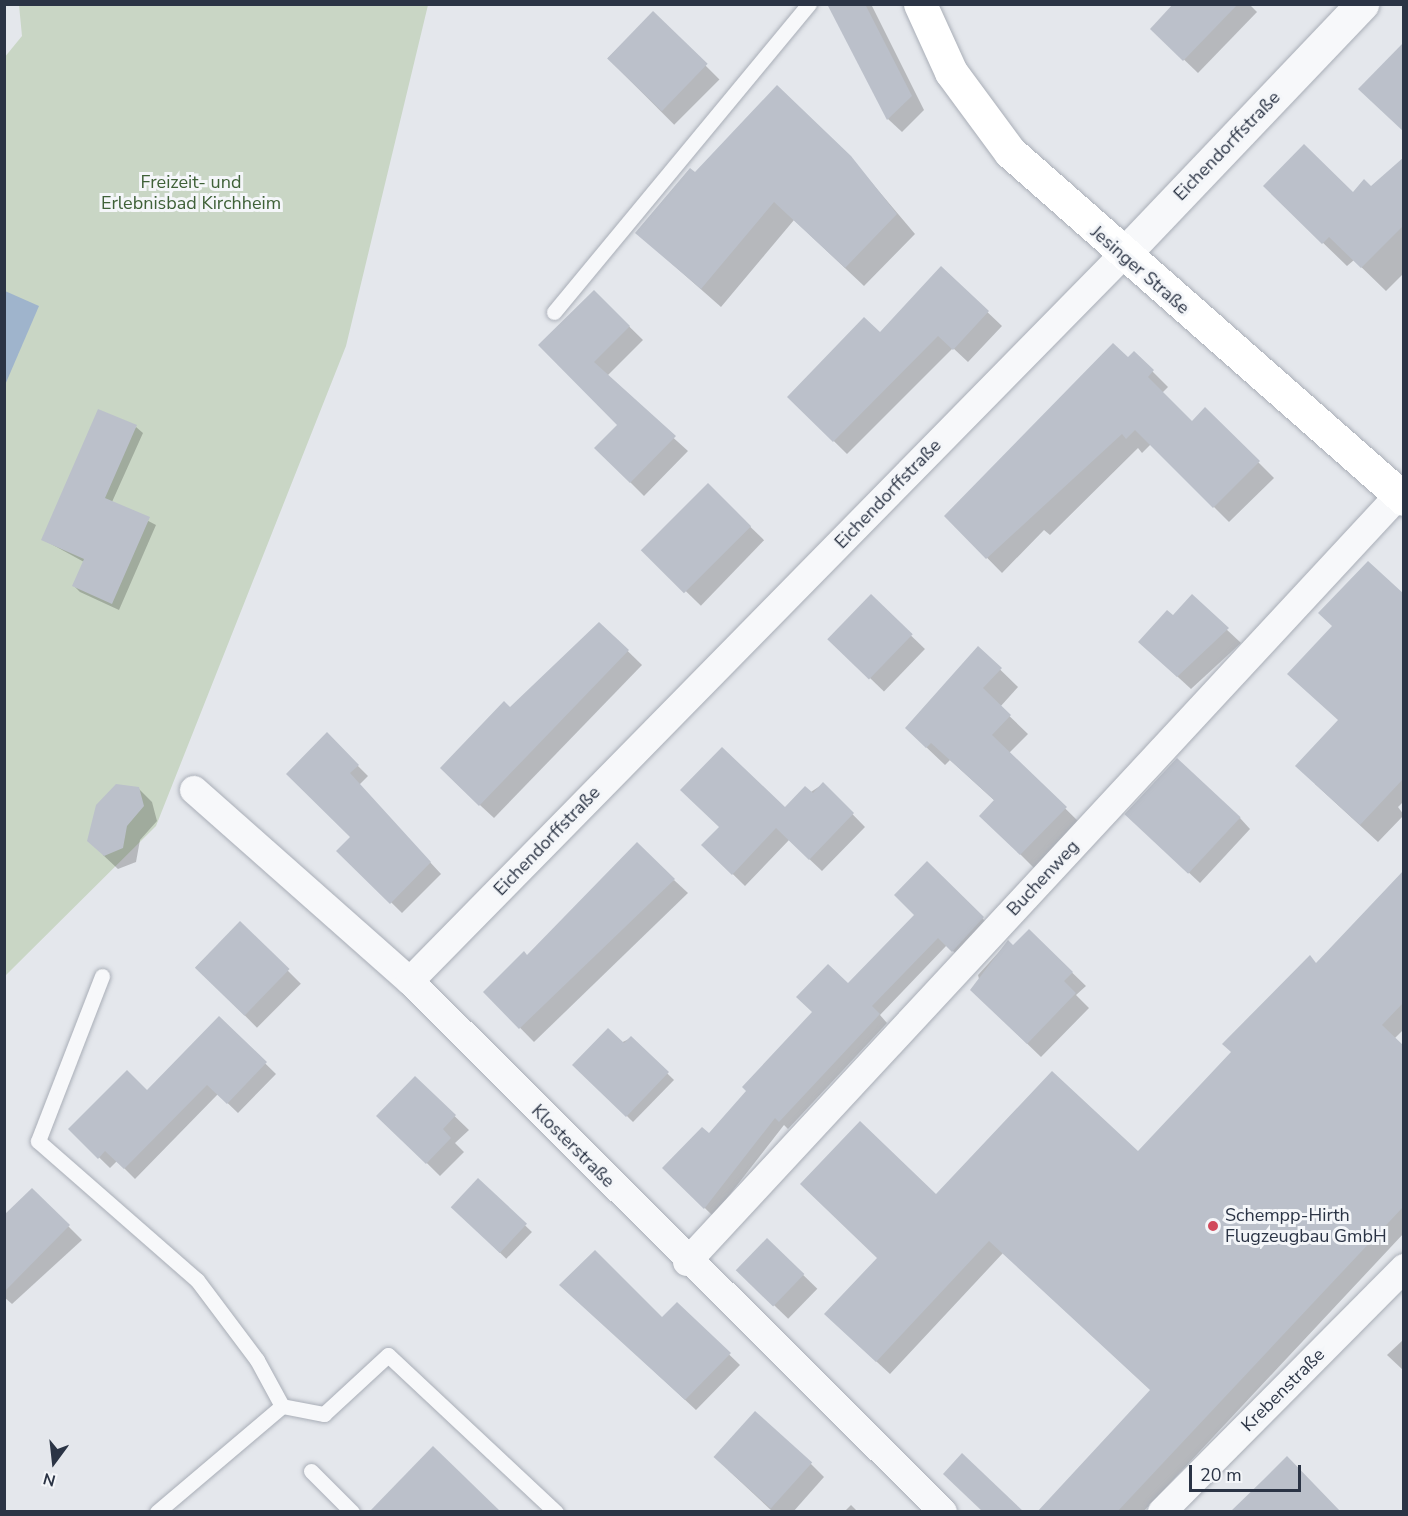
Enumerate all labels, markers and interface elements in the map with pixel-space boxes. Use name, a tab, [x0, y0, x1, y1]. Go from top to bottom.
street label: Eichendorffstraße	[1169, 87, 1285, 205]
park label: Freizeit- und Erlebnisbad Kirchheim	[101, 172, 281, 214]
street label: Jesinger Straße	[1086, 221, 1194, 319]
street label: Eichendorffstraße	[830, 435, 946, 553]
street label: Eichendorffstraße	[489, 782, 605, 900]
street label: Buchenweg	[1002, 836, 1084, 920]
street label: Klosterstraße	[527, 1100, 619, 1192]
place label: Schempp-Hirth Flugzeugbau GmbH	[1225, 1205, 1387, 1248]
marker: Schempp-Hirth Flugzeugbau GmbH	[1206, 1219, 1220, 1233]
street label: Krebenstraße	[1237, 1344, 1329, 1436]
north arrow	[24, 1432, 84, 1492]
scale bar	[1192, 1453, 1304, 1491]
text: 20 m	[1200, 1463, 1242, 1487]
text: N	[41, 1467, 58, 1492]

